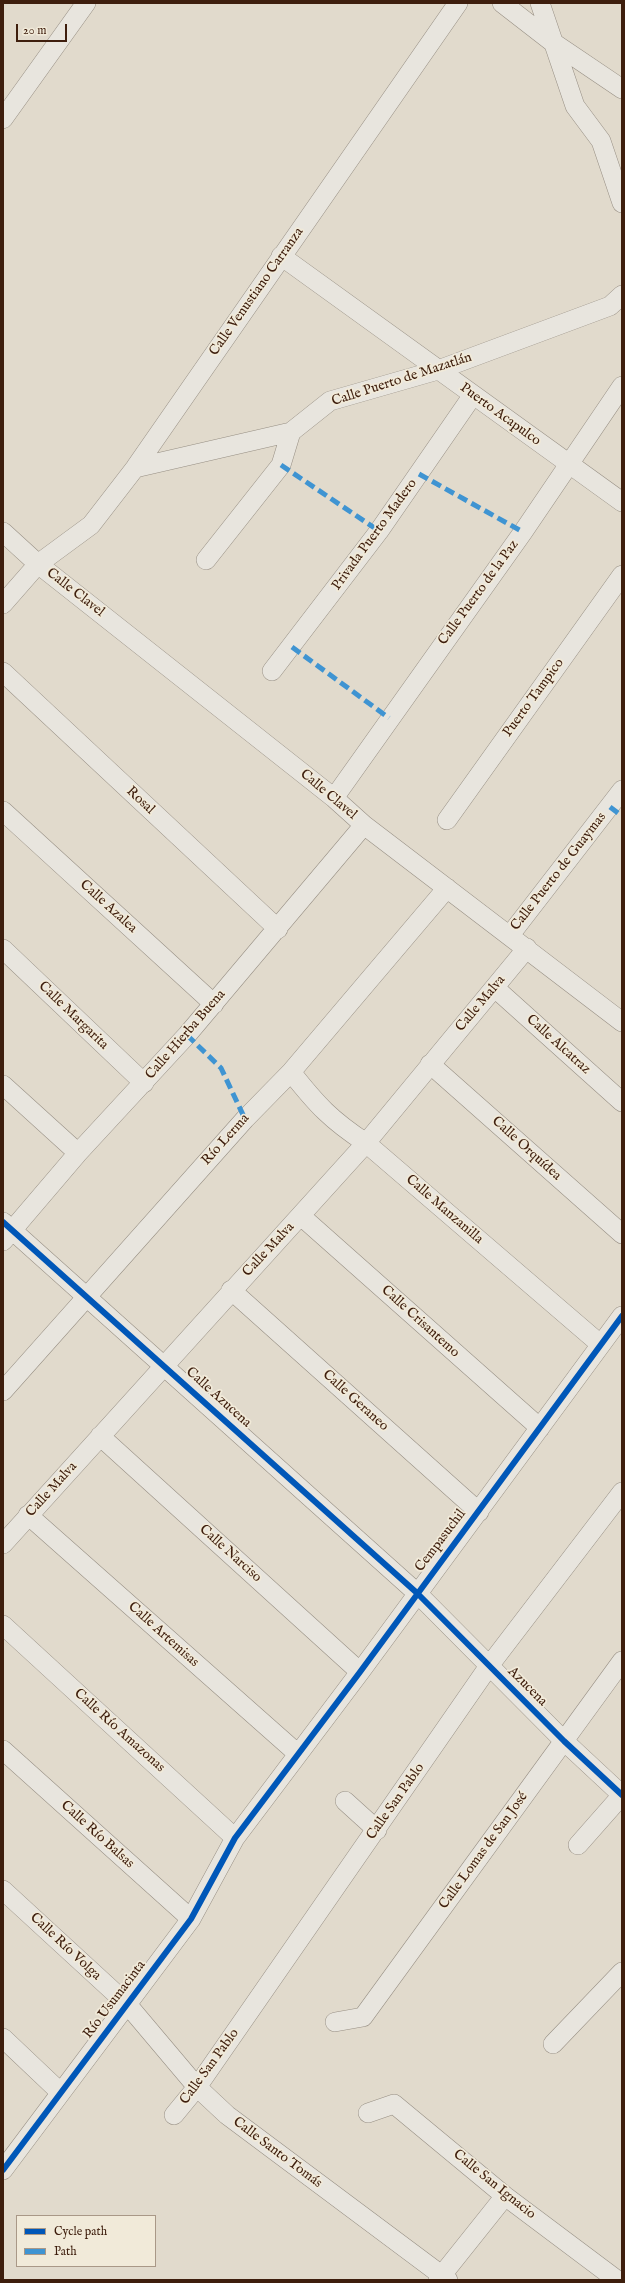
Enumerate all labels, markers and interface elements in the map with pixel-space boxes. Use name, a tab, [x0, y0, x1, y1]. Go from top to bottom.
scale bar	[18, 16, 69, 42]
text: 20 m	[23, 23, 46, 38]
street label: Calle Venustiano Carranza	[206, 225, 308, 359]
street label: Calle Puerto de Mazatlán	[330, 349, 474, 411]
street label: Puerto Acapulco	[456, 380, 544, 450]
street label: Privada Puerto Madero	[329, 476, 421, 594]
street label: Calle Puerto de la Paz	[435, 537, 523, 649]
street label: Calle Clavel	[43, 565, 107, 621]
street label: Puerto Tampico	[500, 655, 568, 741]
street label: Calle Clavel	[296, 766, 360, 824]
street label: Rosal	[122, 784, 158, 818]
street label: Calle Puerto de Guaymas	[508, 810, 610, 934]
street label: Calle Azalea	[76, 877, 140, 937]
street label: Calle Malva	[453, 972, 509, 1036]
street label: Calle Margarita	[34, 978, 112, 1054]
street label: Calle Hierba Buena	[142, 987, 230, 1083]
street label: Calle Alcatraz	[522, 1012, 594, 1078]
street label: Río Lerma	[199, 1111, 253, 1169]
street label: Calle Orquídea	[488, 1113, 564, 1185]
street label: Calle Manzanilla	[402, 1172, 486, 1248]
street label: Calle Malva	[240, 1219, 298, 1281]
street label: Calle Crisantemo	[377, 1282, 463, 1362]
street label: Calle Azucena	[182, 1364, 254, 1432]
street label: Calle Geraneo	[318, 1367, 392, 1435]
street label: Calle Malva	[23, 1459, 81, 1521]
street label: Cempasuchil	[412, 1506, 470, 1576]
street label: Calle Narciso	[195, 1522, 265, 1586]
street label: Calle Artemisas	[124, 1599, 202, 1671]
street label: Azucena	[504, 1664, 550, 1710]
street label: Calle Río Amazonas	[70, 1686, 168, 1776]
street label: Calle San Pablo	[363, 1760, 429, 1844]
street label: Calle Lomas de San José	[436, 1789, 532, 1913]
street label: Calle Río Balsas	[57, 1798, 137, 1872]
street label: Calle Río Volga	[26, 1910, 104, 1984]
street label: Río Usumacinta	[80, 1958, 150, 2042]
street label: Calle San Pablo	[177, 2026, 243, 2108]
street label: Calle Santo Tomás	[229, 2114, 325, 2192]
street label: Calle San Ignacio	[449, 2147, 539, 2223]
legend	[16, 2215, 156, 2267]
text: Cycle path	[54, 2224, 107, 2239]
text: Path	[54, 2244, 77, 2259]

